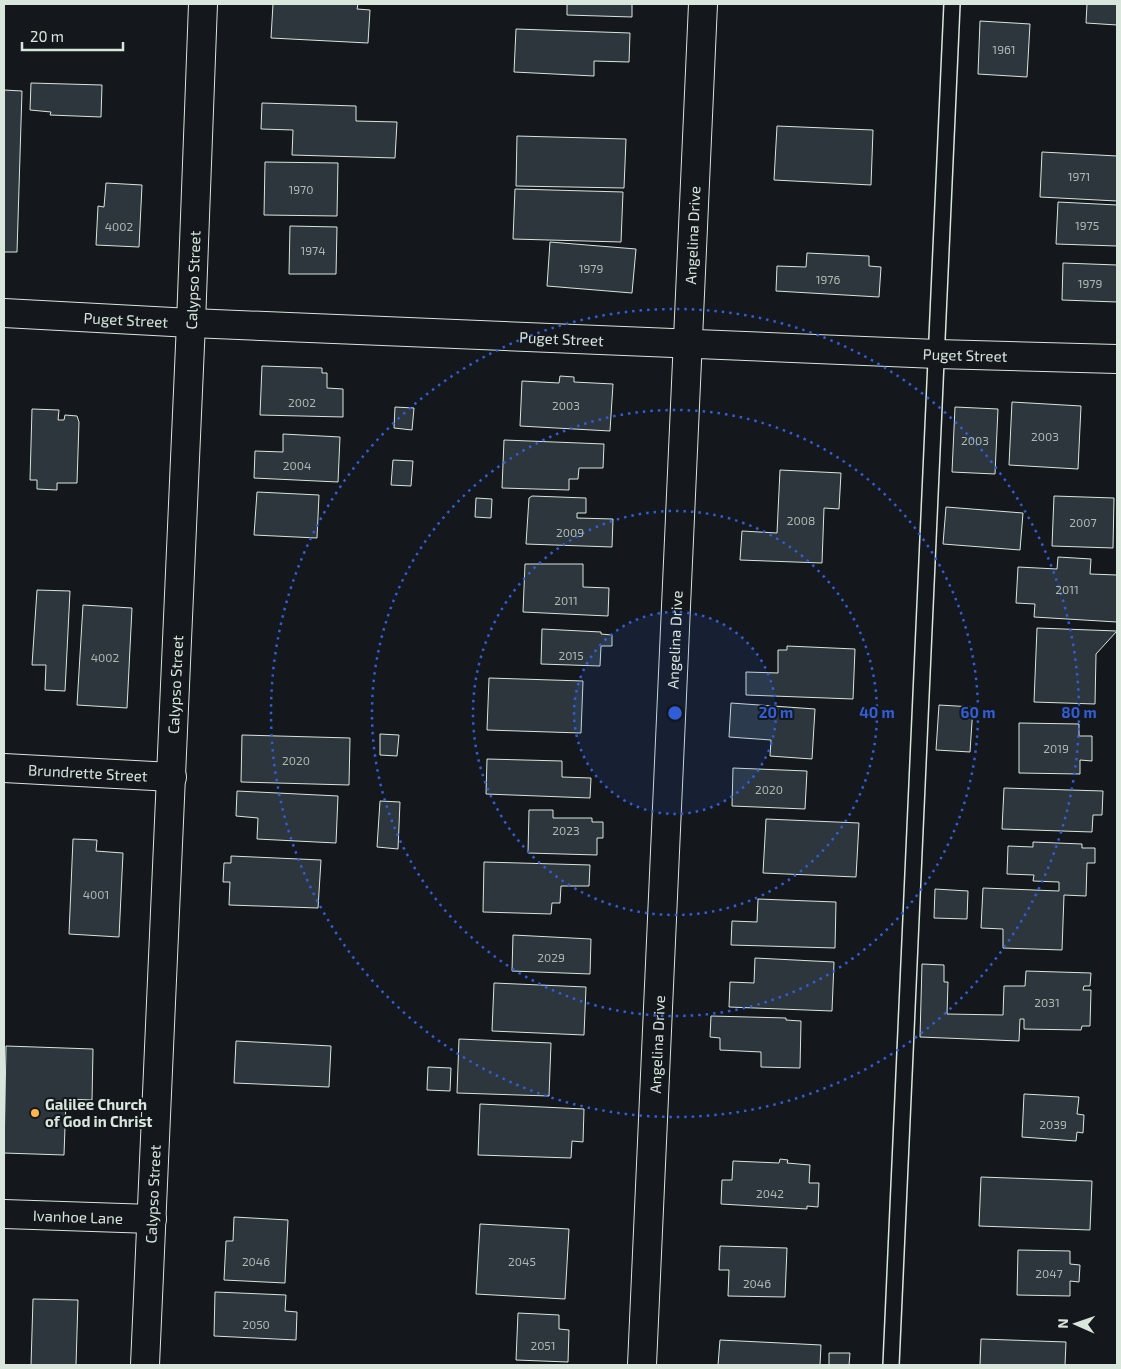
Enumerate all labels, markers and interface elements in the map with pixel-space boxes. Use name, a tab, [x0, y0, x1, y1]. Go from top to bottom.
scale bar	[22, 20, 124, 52]
text: 20 m	[30, 27, 64, 45]
house number: 1961	[992, 42, 1016, 56]
house number: 1971	[1068, 169, 1090, 183]
house number: 1970	[288, 182, 314, 196]
street label: Angelina Drive	[681, 185, 703, 285]
house number: 1975	[1075, 218, 1099, 232]
house number: 4002	[105, 219, 134, 233]
street label: Calypso Street	[182, 230, 203, 330]
house number: 1974	[300, 243, 326, 257]
house number: 1979	[579, 261, 603, 275]
house number: 1976	[816, 272, 840, 286]
house number: 1979	[1078, 276, 1102, 290]
street label: Puget Street	[83, 308, 169, 331]
street label: Puget Street	[519, 328, 604, 349]
street label: Puget Street	[922, 344, 1008, 365]
house number: 2002	[288, 395, 316, 409]
house number: 2003	[552, 398, 580, 412]
house number: 2003	[1031, 429, 1059, 443]
house number: 2003	[961, 433, 989, 447]
house number: 2004	[283, 458, 311, 472]
house number: 2008	[787, 513, 815, 527]
house number: 2007	[1069, 515, 1097, 529]
house number: 2009	[556, 525, 584, 539]
house number: 2011	[1055, 582, 1079, 596]
street label: Angelina Drive	[663, 590, 686, 689]
house number: 2011	[554, 593, 578, 607]
street label: Calypso Street	[164, 635, 186, 734]
house number: 2015	[558, 648, 584, 662]
house number: 4002	[91, 650, 120, 664]
text: 20 m	[759, 703, 793, 721]
text: 40 m	[859, 703, 895, 721]
text: 60 m	[961, 703, 995, 721]
text: 80 m	[1061, 703, 1097, 721]
centre of rings	[666, 704, 684, 722]
house number: 2019	[1043, 741, 1069, 755]
house number: 2020	[282, 753, 310, 767]
street label: Brundrette Street	[28, 760, 148, 785]
house number: 2020	[755, 782, 783, 796]
house number: 2023	[552, 823, 580, 837]
house number: 4001	[83, 887, 109, 901]
house number: 2029	[537, 950, 565, 964]
street label: Angelina Drive	[646, 995, 668, 1094]
house number: 2031	[1034, 995, 1060, 1009]
place label: Galilee Church of God in Christ	[45, 1095, 153, 1130]
marker: Galilee Church of God in Christ	[29, 1107, 41, 1119]
house number: 2039	[1039, 1117, 1067, 1131]
street label: Calypso Street	[141, 1144, 164, 1244]
house number: 2042	[756, 1186, 784, 1200]
street label: Ivanhoe Lane	[33, 1206, 123, 1227]
house number: 2046	[242, 1254, 270, 1268]
house number: 2045	[508, 1254, 536, 1268]
house number: 2047	[1035, 1266, 1063, 1280]
house number: 2046	[743, 1276, 771, 1290]
north arrow	[1051, 1299, 1101, 1349]
house number: 2050	[242, 1317, 270, 1331]
text: N	[1054, 1318, 1071, 1329]
house number: 2051	[530, 1338, 556, 1352]

